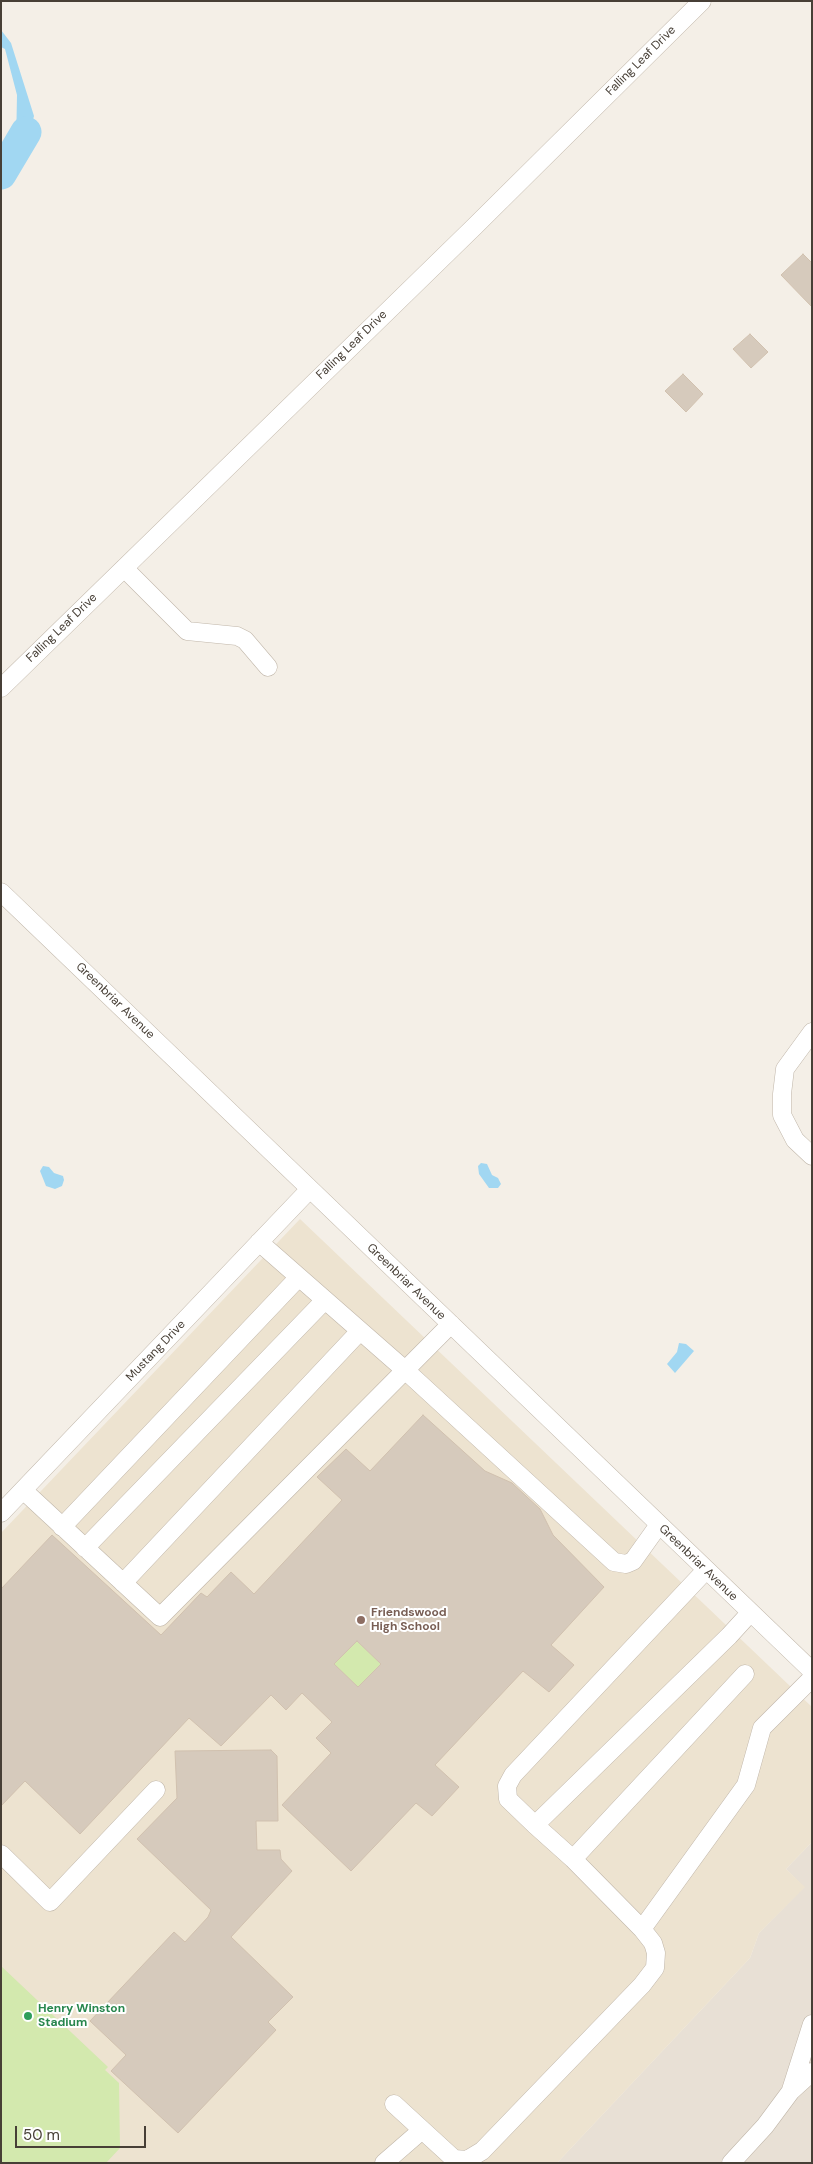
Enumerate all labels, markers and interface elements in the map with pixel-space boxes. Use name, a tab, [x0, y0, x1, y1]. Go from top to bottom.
street label: Falling Leaf Drive	[603, 23, 679, 99]
street label: Falling Leaf Drive	[314, 308, 390, 382]
street label: Falling Leaf Drive	[24, 591, 100, 665]
street label: Greenbriar Avenue	[73, 960, 157, 1042]
street label: Greenbriar Avenue	[364, 1241, 448, 1323]
street label: Mustang Drive	[123, 1318, 189, 1384]
street label: Greenbriar Avenue	[656, 1522, 740, 1604]
place label: Friendswood High School	[371, 1606, 447, 1634]
marker: Friendswood High School	[355, 1614, 367, 1626]
place label: Henry Winston Stadium	[38, 2002, 125, 2030]
marker: Henry Winston Stadium	[22, 2010, 34, 2022]
scale bar	[18, 2116, 149, 2148]
text: 50 m	[23, 2125, 60, 2145]

